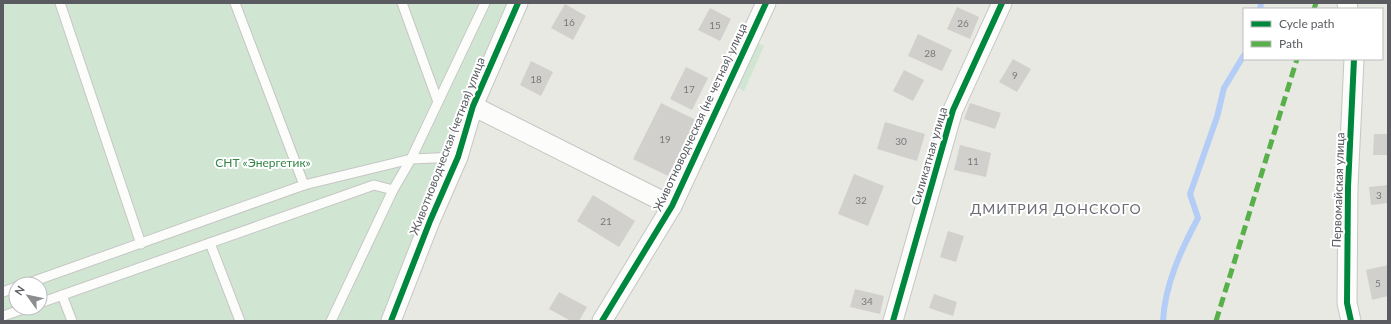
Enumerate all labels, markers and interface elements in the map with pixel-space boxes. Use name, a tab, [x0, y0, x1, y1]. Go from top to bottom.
legend	[1243, 8, 1383, 60]
house number: 16	[563, 16, 575, 28]
text: Cycle path	[1279, 16, 1334, 31]
house number: 26	[957, 17, 969, 29]
house number: 15	[709, 19, 721, 31]
street label: Животноводческая (не четная) улица	[650, 21, 750, 213]
text: Path	[1279, 36, 1303, 51]
house number: 28	[924, 47, 936, 59]
street label: Животноводческая (четная) улица	[406, 55, 488, 237]
house number: 9	[1012, 69, 1018, 81]
house number: 18	[530, 73, 542, 85]
house number: 17	[683, 83, 695, 95]
street label: Силикатная улица	[908, 105, 950, 207]
street label: Первомайская улица	[1328, 132, 1348, 248]
house number: 19	[659, 133, 671, 145]
house number: 30	[895, 135, 907, 147]
park label: СНТ «Энергетик»	[215, 155, 311, 170]
house number: 11	[967, 155, 979, 167]
house number: 3	[1376, 189, 1382, 201]
house number: 32	[855, 194, 867, 206]
district label: ДМИТРИЯ ДОНСКОГО	[970, 200, 1142, 217]
house number: 21	[600, 215, 612, 227]
north arrow	[8, 276, 48, 316]
house number: 5	[1375, 277, 1381, 289]
text: N	[11, 283, 27, 297]
house number: 34	[861, 295, 873, 307]

